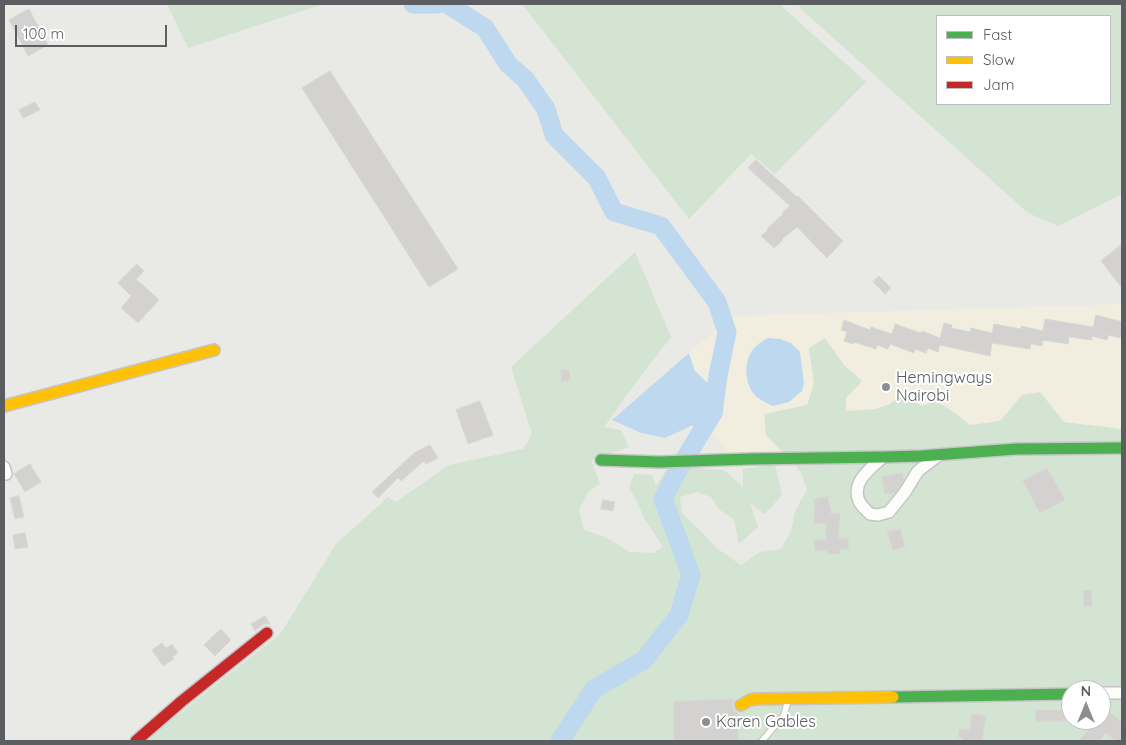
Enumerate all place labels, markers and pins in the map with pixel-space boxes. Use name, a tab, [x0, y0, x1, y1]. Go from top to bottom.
place label: Hemingways Nairobi	[896, 368, 992, 406]
marker: Hemingways Nairobi	[880, 381, 892, 393]
place label: Karen Gables	[716, 712, 816, 732]
marker: Karen Gables	[700, 716, 712, 728]

